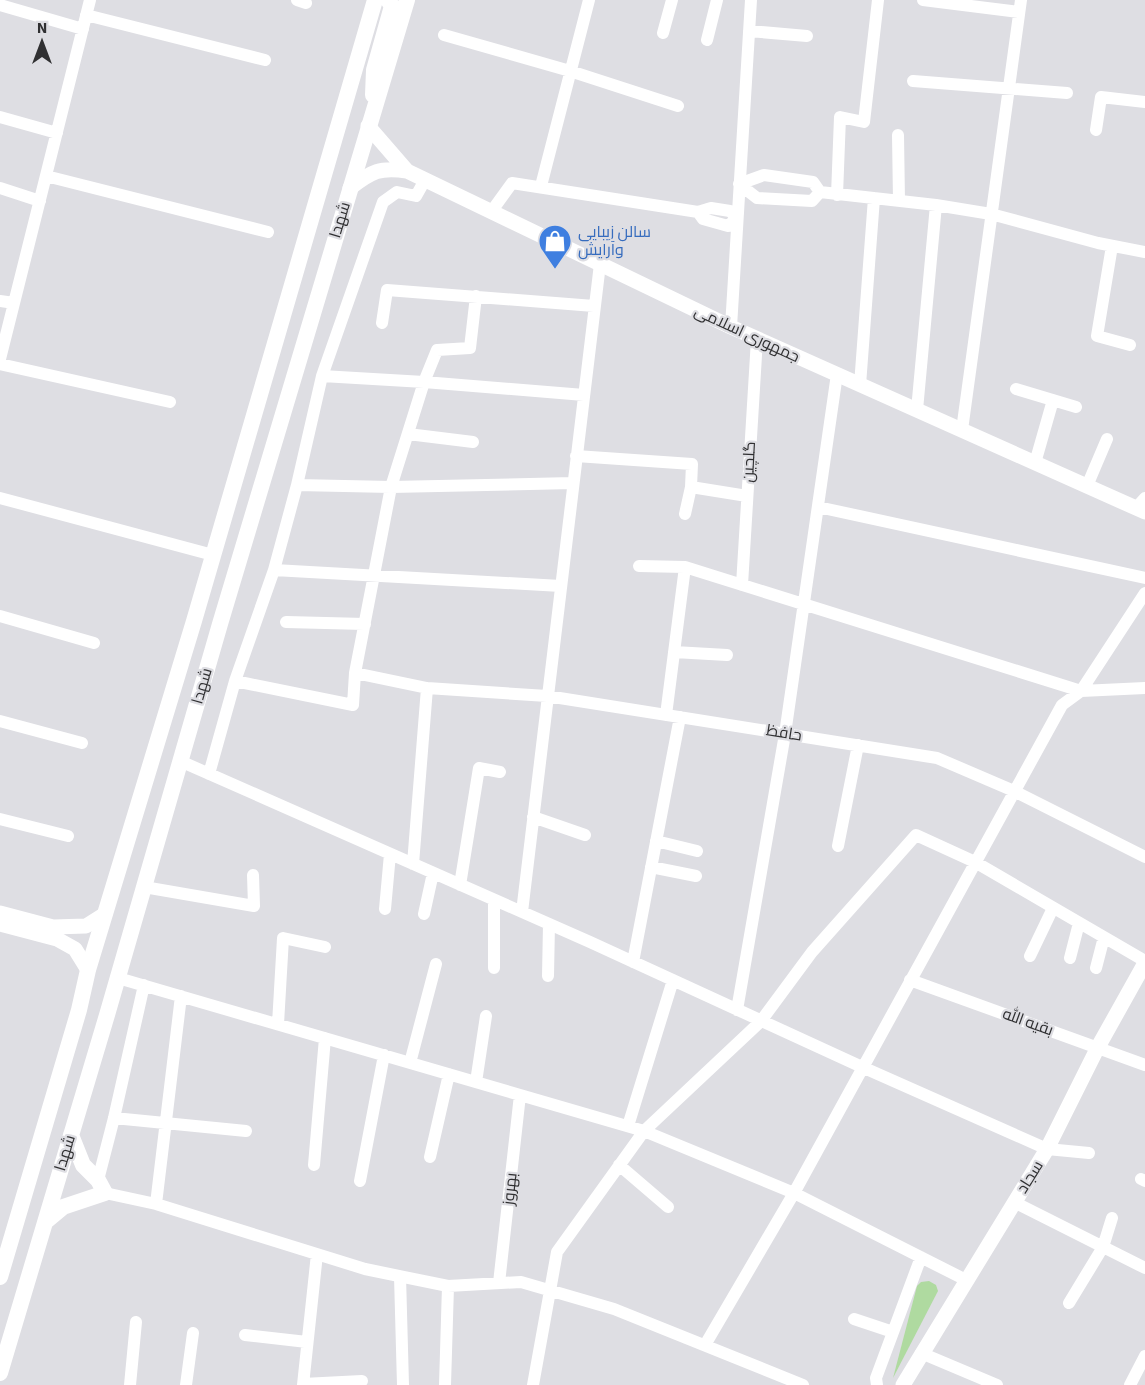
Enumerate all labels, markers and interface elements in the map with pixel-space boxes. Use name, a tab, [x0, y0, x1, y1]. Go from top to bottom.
north arrow	[12, 12, 72, 72]
text: N	[37, 17, 47, 39]
street label: شهدا	[324, 199, 356, 241]
place label: سالن زیبایی وآرایش	[578, 221, 651, 261]
shop icon: سالن زیبایی وآرایش	[537, 223, 573, 270]
street label: جمهوری اسلامی	[691, 300, 803, 368]
street label: گلچین	[737, 441, 761, 483]
street label: شهدا	[186, 665, 218, 707]
street label: حافظ	[764, 719, 804, 747]
street label: بقیه الله	[999, 1003, 1057, 1041]
street label: شهدا	[49, 1132, 81, 1174]
street label: سجاد	[1011, 1156, 1049, 1198]
street label: بهروز	[497, 1172, 523, 1207]

